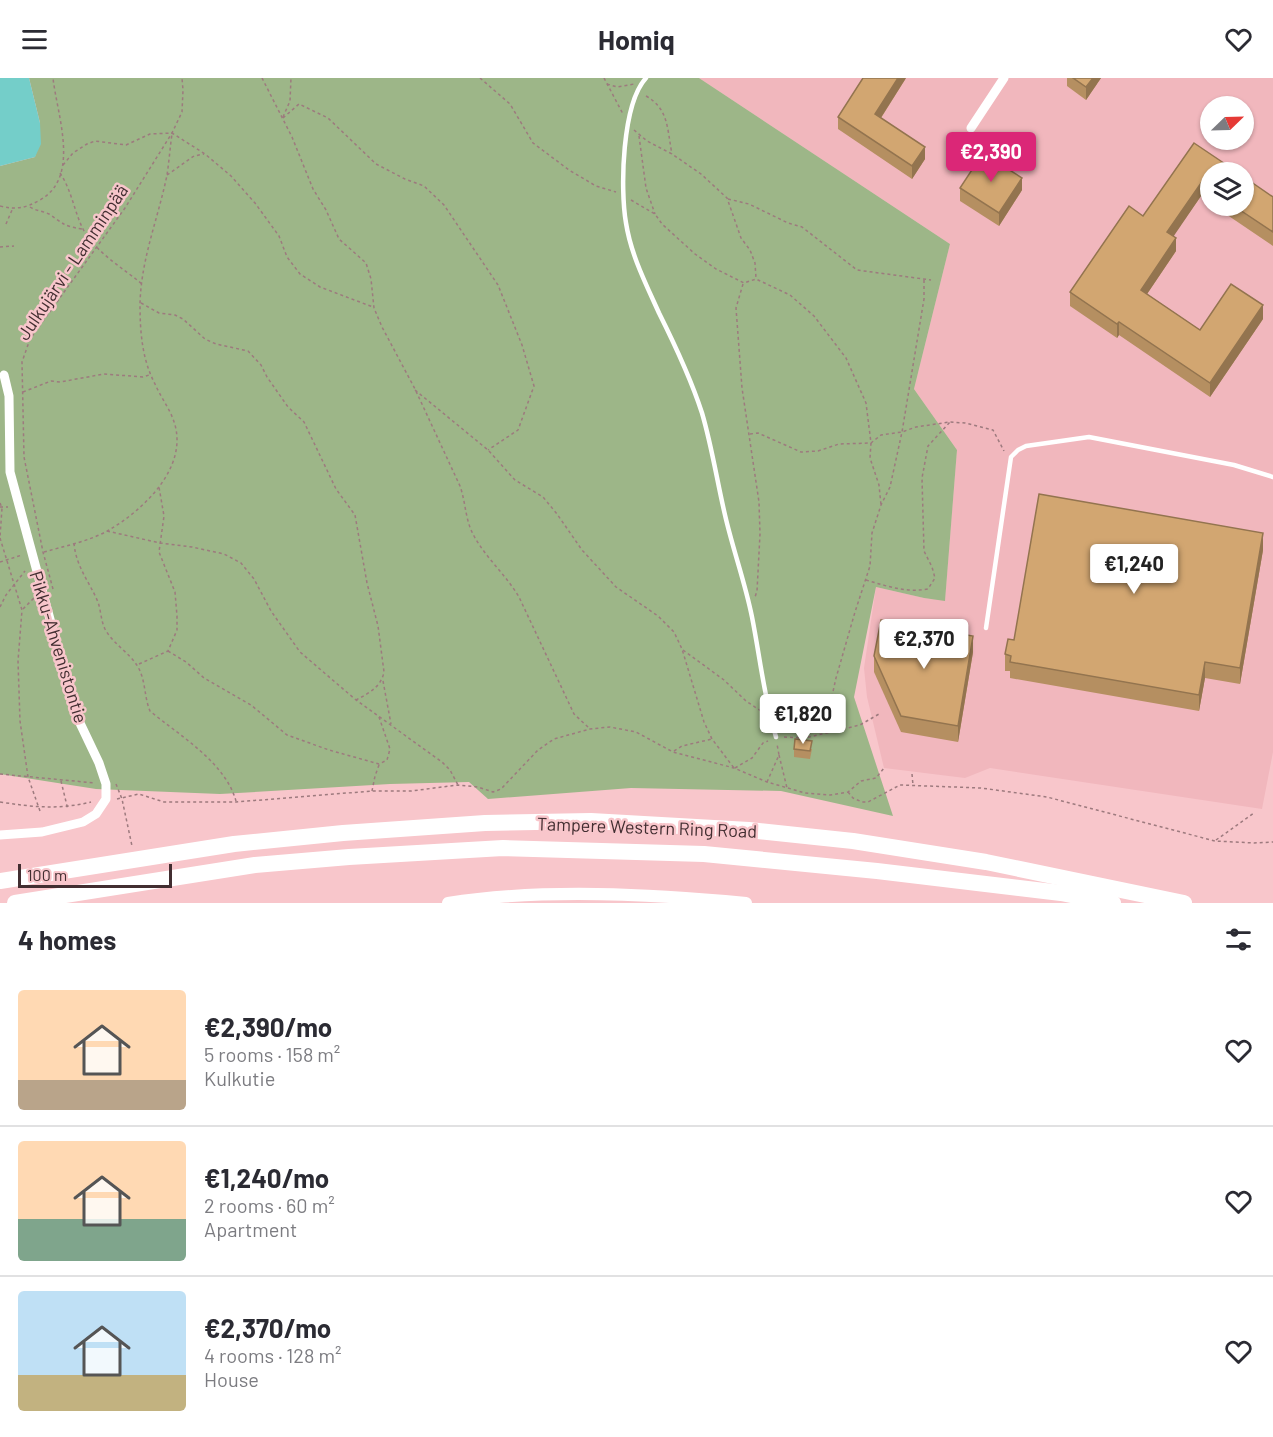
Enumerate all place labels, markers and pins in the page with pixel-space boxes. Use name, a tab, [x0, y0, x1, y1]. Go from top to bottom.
pin: €2,390	[942, 132, 1040, 183]
pin: €1,240	[1085, 544, 1183, 595]
pin: €2,370	[875, 619, 973, 670]
pin: €1,820	[754, 694, 852, 745]

